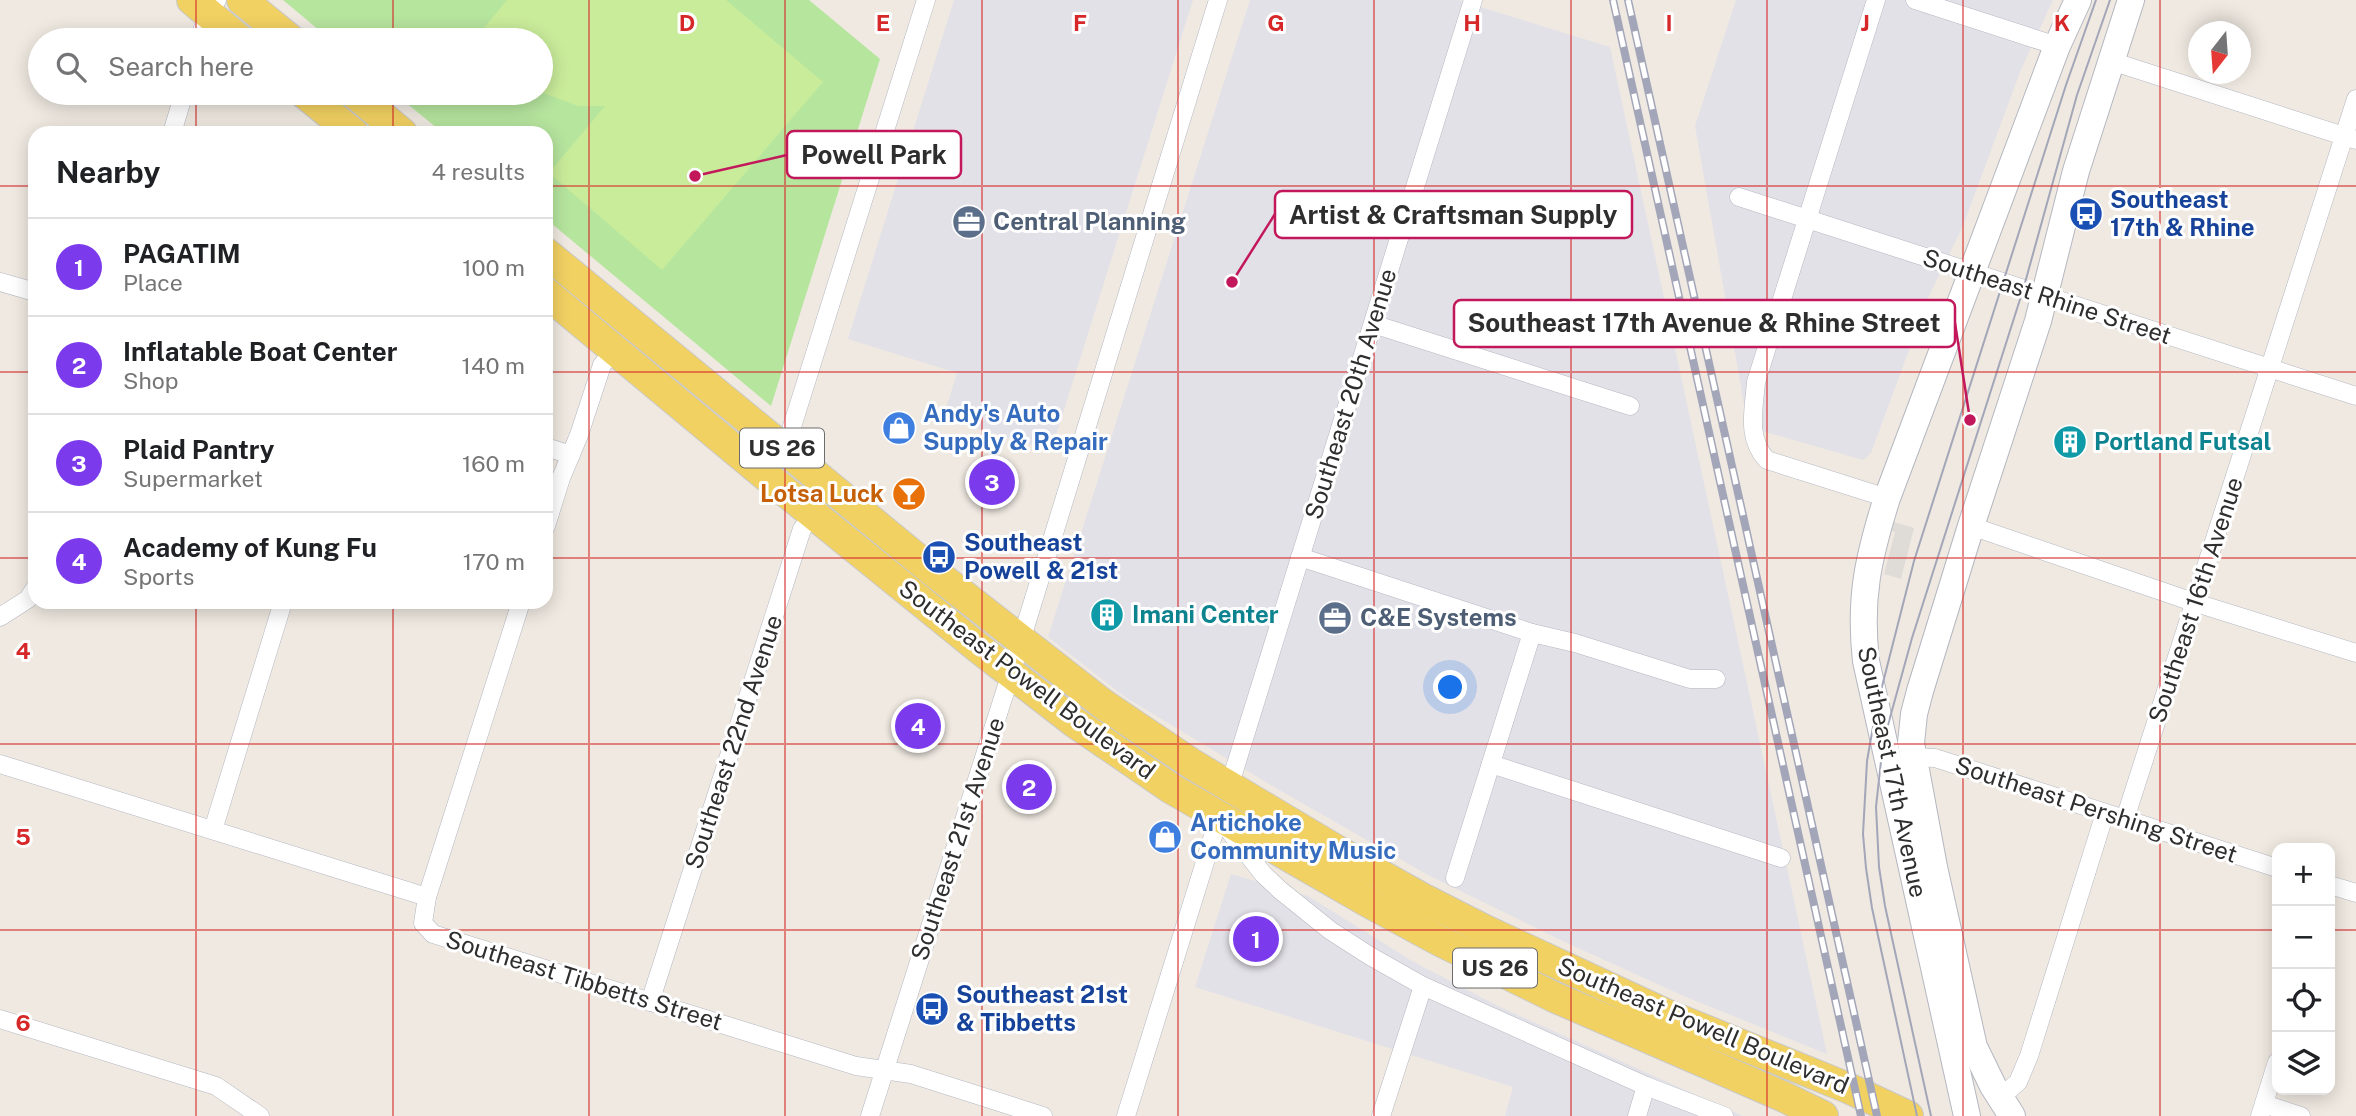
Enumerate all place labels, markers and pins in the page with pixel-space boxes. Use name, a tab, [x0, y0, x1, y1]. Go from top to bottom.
callout: Powell Park	[787, 131, 961, 178]
place label: Southeast 17th & Rhine	[2110, 185, 2255, 241]
callout: Artist & Craftsman Supply	[1275, 191, 1632, 238]
bus stop icon: Southeast 17th & Rhine	[2067, 195, 2105, 233]
office icon: Central Planning	[950, 203, 988, 241]
place label: Central Planning	[993, 207, 1186, 235]
callout: Southeast 17th Avenue & Rhine Street	[1454, 300, 1955, 347]
place label: Andy's Auto Supply & Repair	[923, 399, 1108, 455]
shop icon: Andy's Auto Supply & Repair	[880, 409, 918, 447]
building icon: Portland Futsal	[2051, 423, 2089, 461]
place label: Portland Futsal	[2094, 427, 2271, 455]
pin: 3	[969, 456, 1015, 508]
bar icon: Lotsa Luck	[890, 475, 928, 513]
place label: Lotsa Luck	[760, 479, 884, 507]
place label: Southeast Powell & 21st	[964, 528, 1118, 584]
bus stop icon: Southeast Powell & 21st	[920, 538, 958, 576]
building icon: Imani Center	[1088, 596, 1126, 634]
office icon: C&E Systems	[1316, 599, 1354, 637]
place label: Imani Center	[1132, 600, 1279, 628]
place label: C&E Systems	[1360, 603, 1517, 631]
pin: 4	[895, 700, 941, 752]
pin: 2	[1006, 761, 1052, 813]
place label: Artichoke Community Music	[1190, 808, 1396, 864]
shop icon: Artichoke Community Music	[1146, 818, 1184, 856]
pin: 1	[1233, 913, 1279, 965]
place label: Southeast 21st & Tibbetts	[956, 980, 1128, 1036]
bus stop icon: Southeast 21st & Tibbetts	[913, 990, 951, 1028]

